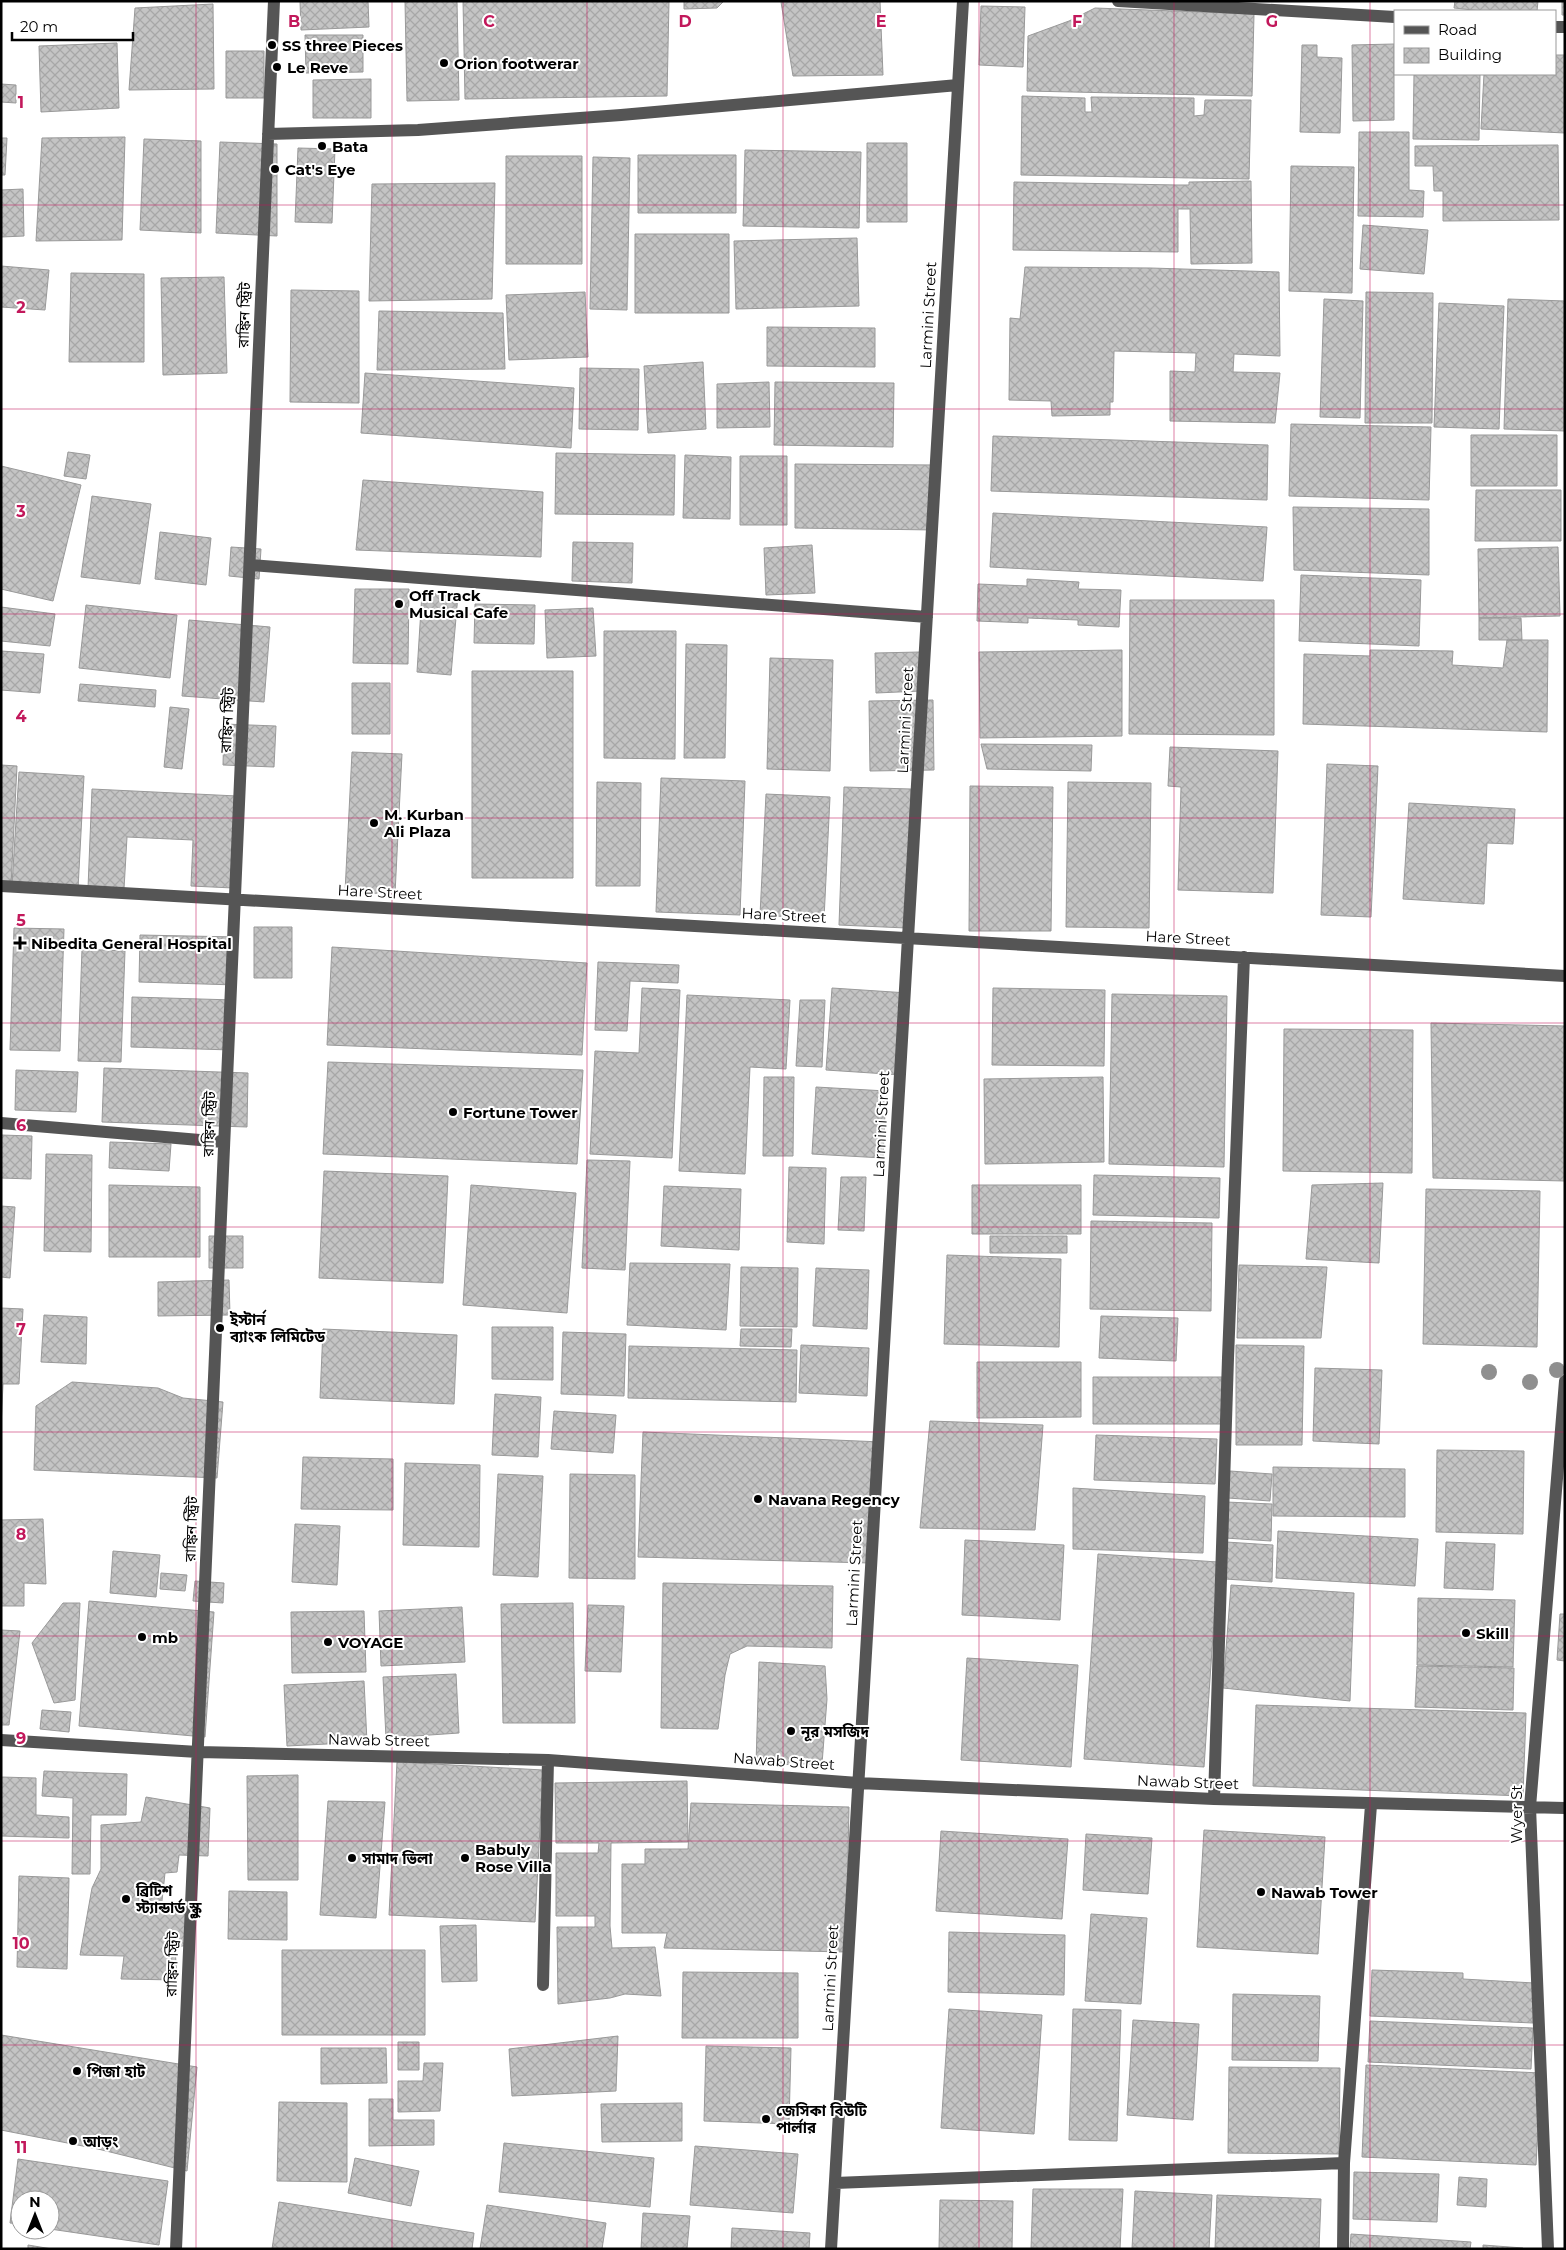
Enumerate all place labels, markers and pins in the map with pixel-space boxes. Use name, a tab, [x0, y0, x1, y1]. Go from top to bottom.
place label: SS three Pieces	[282, 36, 403, 55]
marker: SS three Pieces	[266, 39, 278, 51]
place label: Orion footwerar	[454, 54, 579, 73]
marker: Orion footwerar	[438, 57, 450, 69]
place label: Le Reve	[287, 58, 348, 77]
marker: Le Reve	[271, 61, 283, 73]
place label: Bata	[332, 137, 368, 156]
marker: Bata	[316, 140, 328, 152]
place label: Cat's Eye	[285, 160, 356, 179]
marker: Cat's Eye	[269, 163, 281, 175]
place label: Off Track Musical Cafe	[409, 586, 508, 622]
marker: Off Track Musical Cafe	[393, 598, 405, 610]
place label: M. Kurban Ali Plaza	[383, 805, 464, 841]
marker: M. Kurban Ali Plaza	[368, 817, 380, 829]
place label: Nibedita General Hospital	[31, 934, 232, 953]
marker: Nibedita General Hospital	[13, 936, 27, 950]
place label: Fortune Tower	[463, 1103, 578, 1122]
marker: Fortune Tower	[447, 1106, 459, 1118]
place label: ইস্টার্ন ব্যাংক লিমিটেড	[229, 1309, 325, 1346]
marker: ইস্টার্ন ব্যাংক লিমিটেড	[214, 1322, 226, 1334]
place label: Navana Regency	[768, 1490, 901, 1509]
marker: Navana Regency	[752, 1493, 764, 1505]
place label: Skill	[1476, 1624, 1509, 1643]
marker: Skill	[1460, 1627, 1472, 1639]
place label: mb	[152, 1628, 178, 1647]
marker: mb	[136, 1631, 148, 1643]
place label: VOYAGE	[337, 1633, 403, 1652]
marker: VOYAGE	[322, 1636, 334, 1648]
place label: নূর মসজিদ	[800, 1722, 869, 1742]
marker: নূর মসজিদ	[785, 1725, 797, 1737]
place label: Babuly Rose Villa	[475, 1840, 551, 1876]
place label: সামাদ ভিলা	[361, 1849, 433, 1868]
marker: সামাদ ভিলা	[346, 1852, 358, 1864]
marker: Babuly Rose Villa	[459, 1852, 471, 1864]
place label: ব্রিটিশ স্ট্যান্ডার্ড স্কুল	[135, 1881, 202, 1919]
place label: Nawab Tower	[1271, 1883, 1378, 1902]
marker: Nawab Tower	[1255, 1886, 1267, 1898]
marker: ব্রিটিশ স্ট্যান্ডার্ড স্কুল	[120, 1893, 132, 1905]
place label: পিজা হাট	[86, 2062, 146, 2081]
marker: পিজা হাট	[71, 2065, 83, 2077]
place label: জেসিকা বিউটি পার্লার	[776, 2101, 867, 2137]
marker: জেসিকা বিউটি পার্লার	[760, 2113, 772, 2125]
place label: আড়ং	[82, 2132, 119, 2151]
marker: আড়ং	[67, 2135, 79, 2147]

